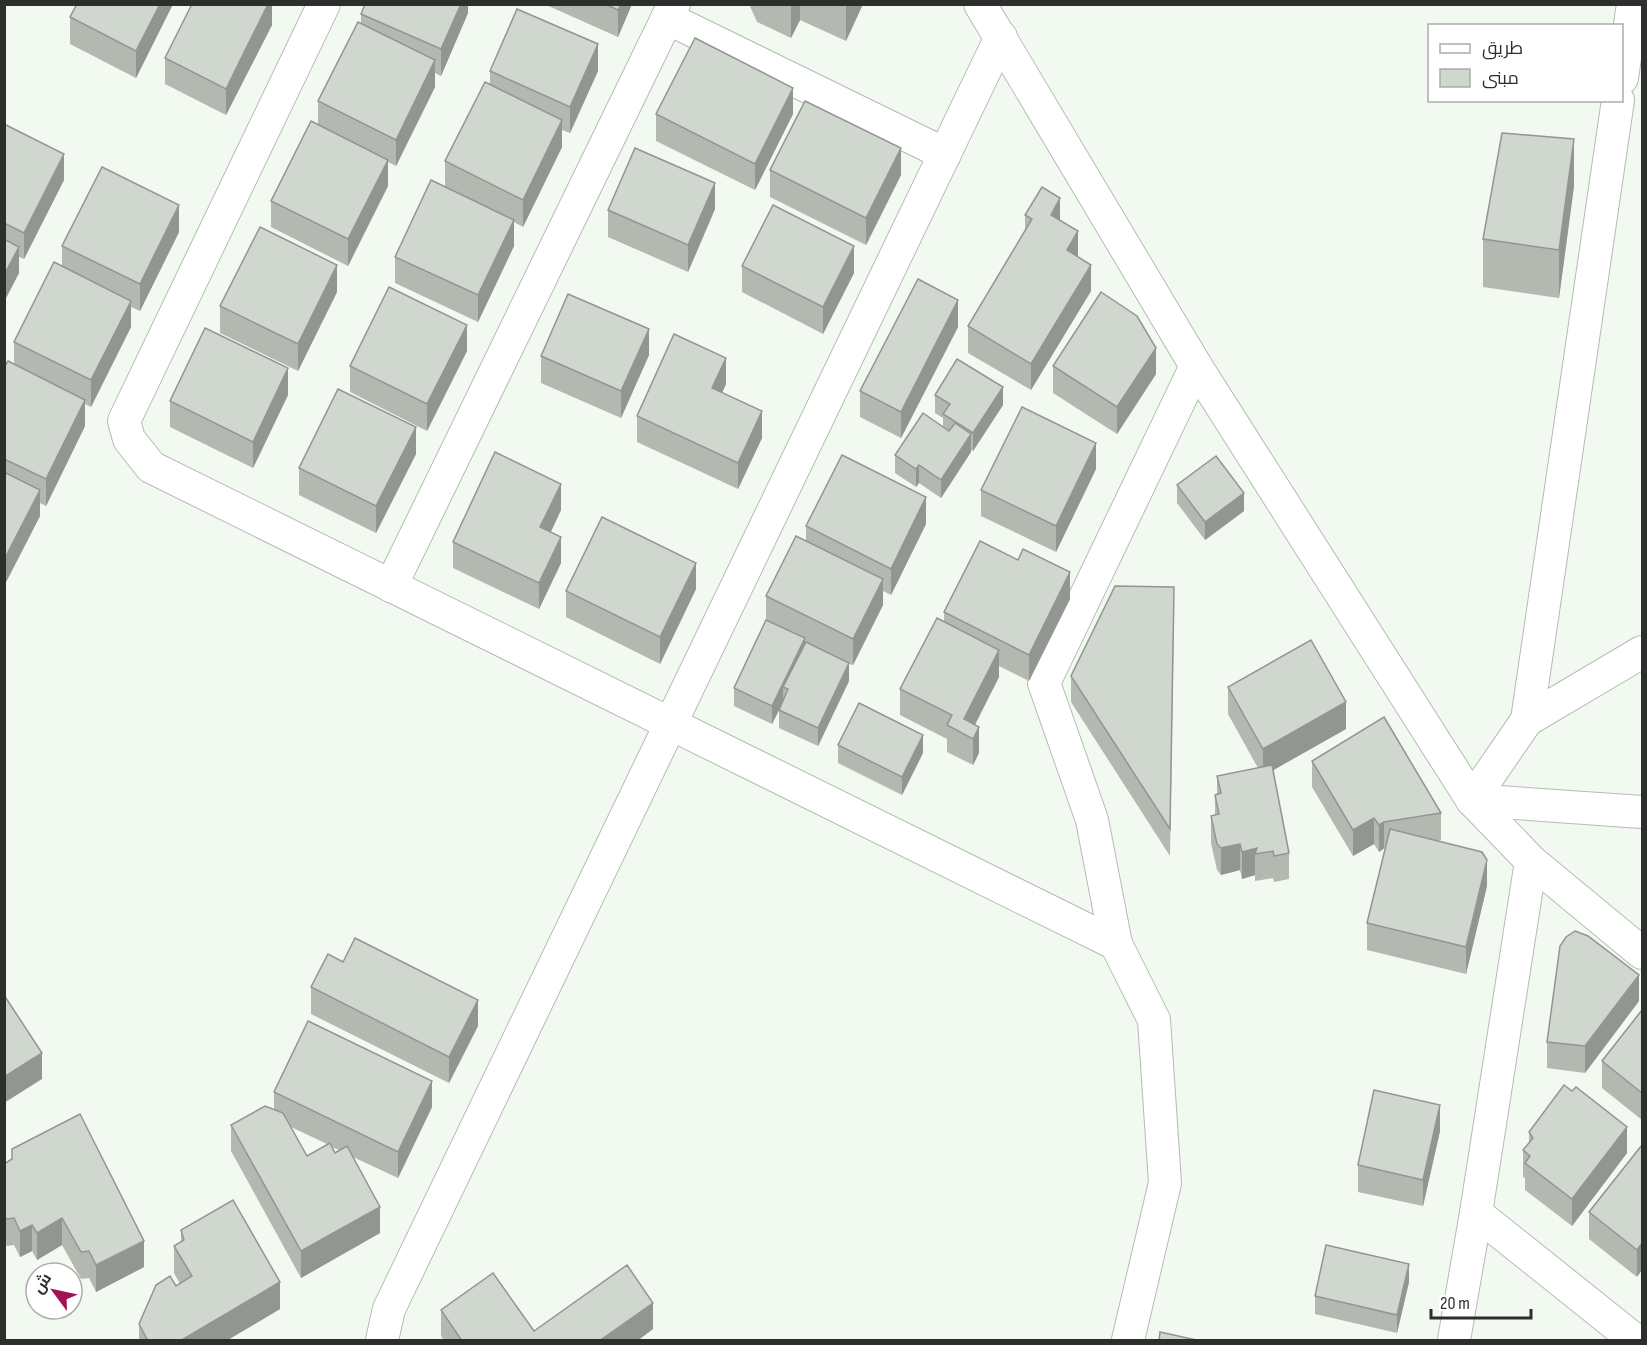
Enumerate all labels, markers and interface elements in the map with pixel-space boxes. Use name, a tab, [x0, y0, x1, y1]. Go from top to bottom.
legend	[1428, 24, 1623, 102]
text: طريق	[1482, 38, 1523, 60]
text: مبنى	[1482, 68, 1519, 89]
north arrow	[24, 1261, 84, 1321]
text: ش	[29, 1270, 56, 1297]
scale bar	[1431, 1282, 1532, 1320]
text: 20 m	[1440, 1293, 1470, 1314]

